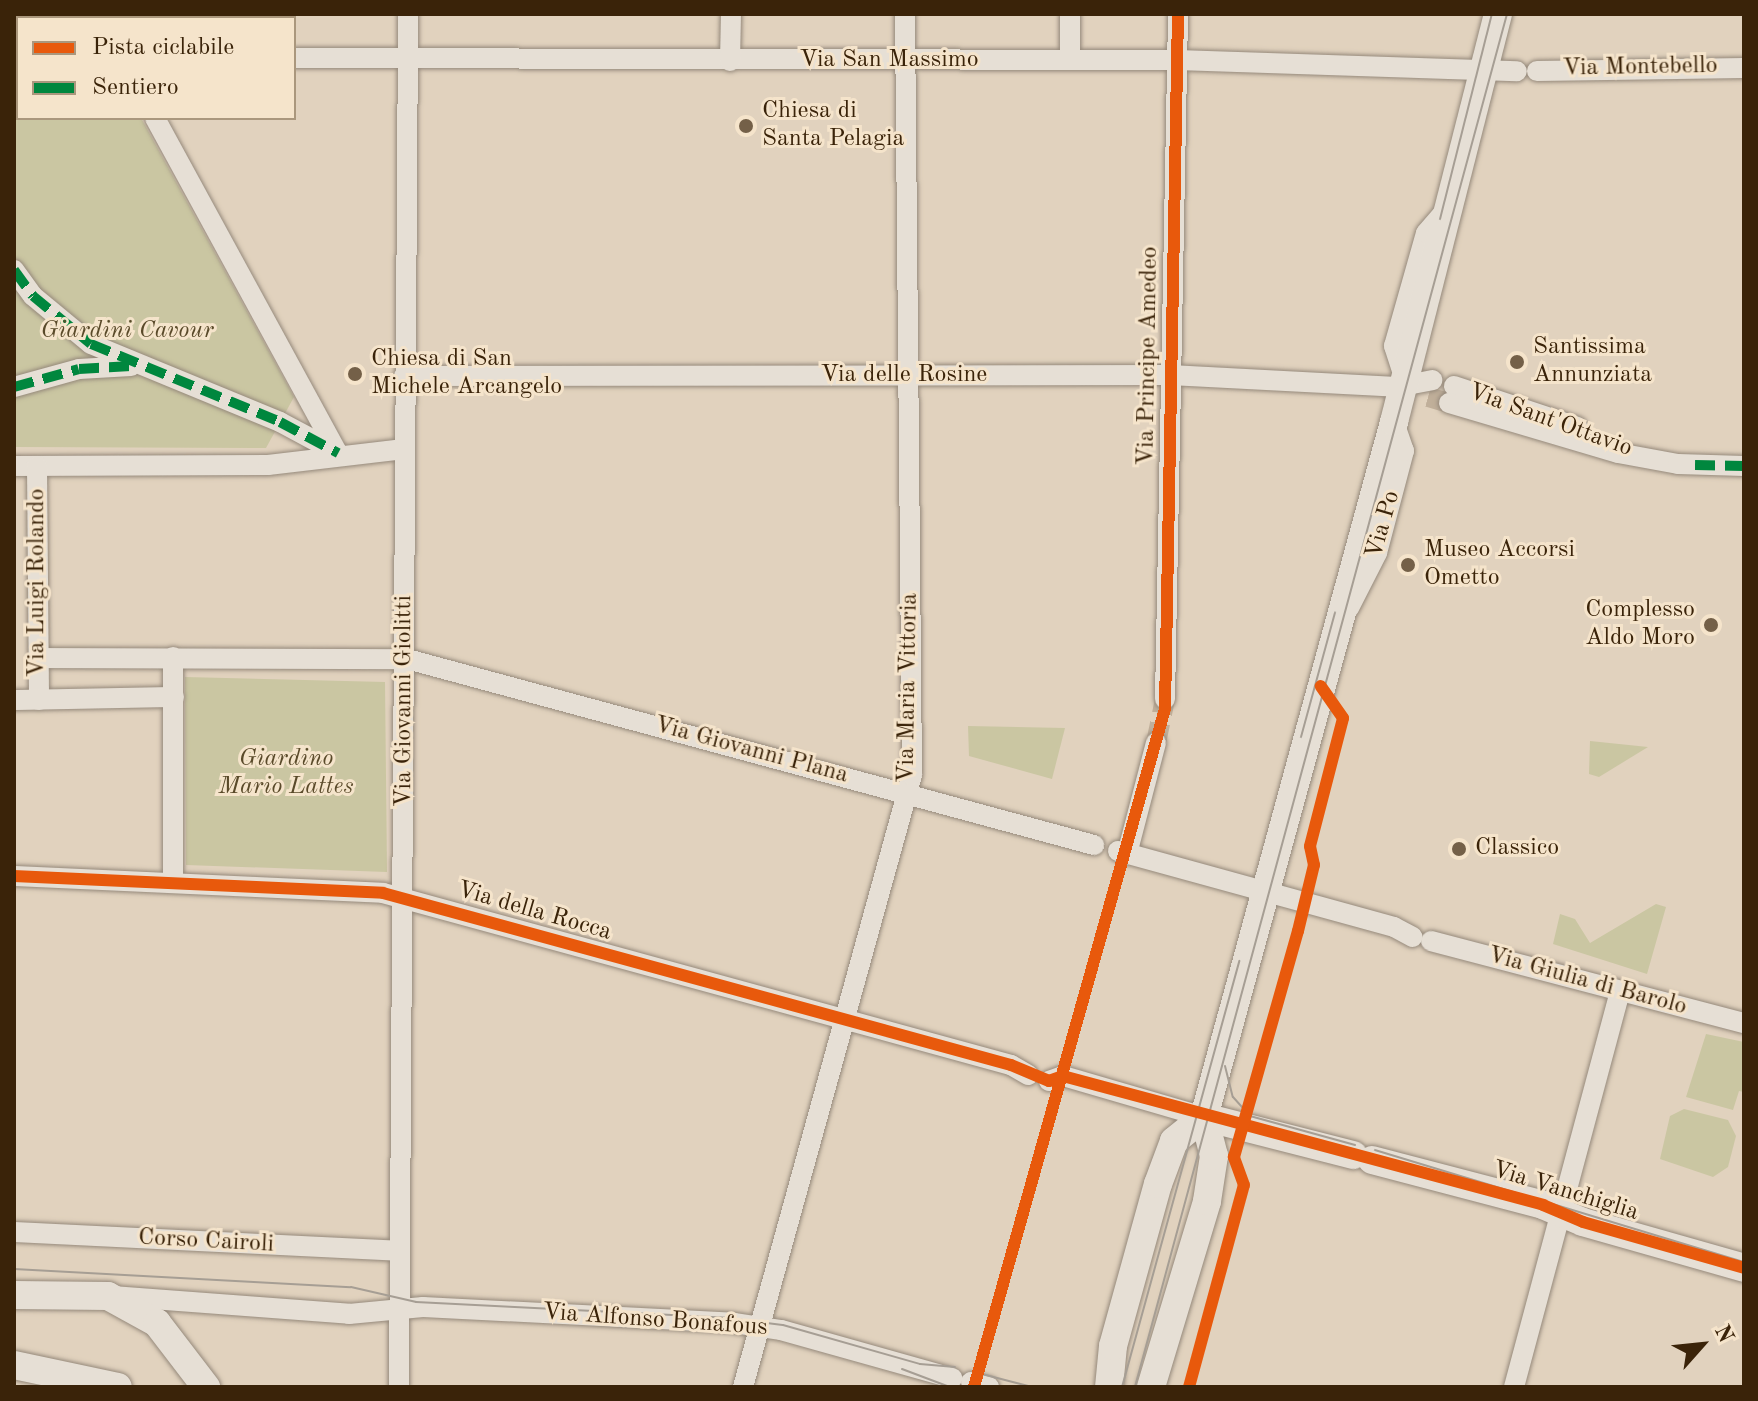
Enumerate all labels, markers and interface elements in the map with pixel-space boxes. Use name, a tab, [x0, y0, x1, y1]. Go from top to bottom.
legend	[16, 16, 296, 120]
text: Pista ciclabile	[92, 36, 234, 60]
street label: Via San Massimo	[799, 47, 979, 75]
street label: Via Montebello	[1562, 52, 1718, 84]
text: Sentiero	[92, 76, 179, 100]
place label: Chiesa di Santa Pelagia	[762, 98, 904, 154]
marker: Chiesa di Santa Pelagia	[737, 117, 755, 135]
street label: Via Principe Amedeo	[1133, 246, 1165, 466]
park label: Giardini Cavour	[41, 318, 213, 346]
place label: Santissima Annunziata	[1533, 334, 1652, 390]
place label: Chiesa di San Michele Arcangelo	[371, 346, 562, 402]
marker: Santissima Annunziata	[1508, 353, 1526, 371]
street label: Via delle Rosine	[821, 362, 987, 390]
marker: Chiesa di San Michele Arcangelo	[346, 365, 364, 383]
street label: Via Sant'Ottavio	[1464, 378, 1636, 464]
street label: Via Po	[1361, 488, 1407, 562]
street label: Via Luigi Rolando	[24, 489, 52, 677]
place label: Museo Accorsi Ometto	[1424, 537, 1575, 593]
marker: Museo Accorsi Ometto	[1399, 556, 1417, 574]
street label: Via Maria Vittoria	[893, 593, 925, 783]
street label: Via Giovanni Giolitti	[391, 595, 419, 807]
place label: Complesso Aldo Moro	[1585, 597, 1695, 653]
marker: Complesso Aldo Moro	[1702, 616, 1720, 634]
street label: Via Giovanni Plana	[651, 711, 851, 791]
park label: Giardino Mario Lattes	[219, 746, 353, 802]
place label: Classico	[1475, 835, 1559, 863]
marker: Classico	[1450, 840, 1468, 858]
street label: Via della Rocca	[453, 876, 615, 948]
street label: Via Giulia di Barolo	[1484, 942, 1690, 1022]
street label: Via Vanchiglia	[1488, 1156, 1642, 1228]
street label: Corso Cairoli	[137, 1224, 275, 1260]
street label: Via Alfonso Bonafous	[542, 1299, 768, 1343]
north arrow	[1662, 1305, 1742, 1385]
text: N	[1710, 1322, 1737, 1347]

